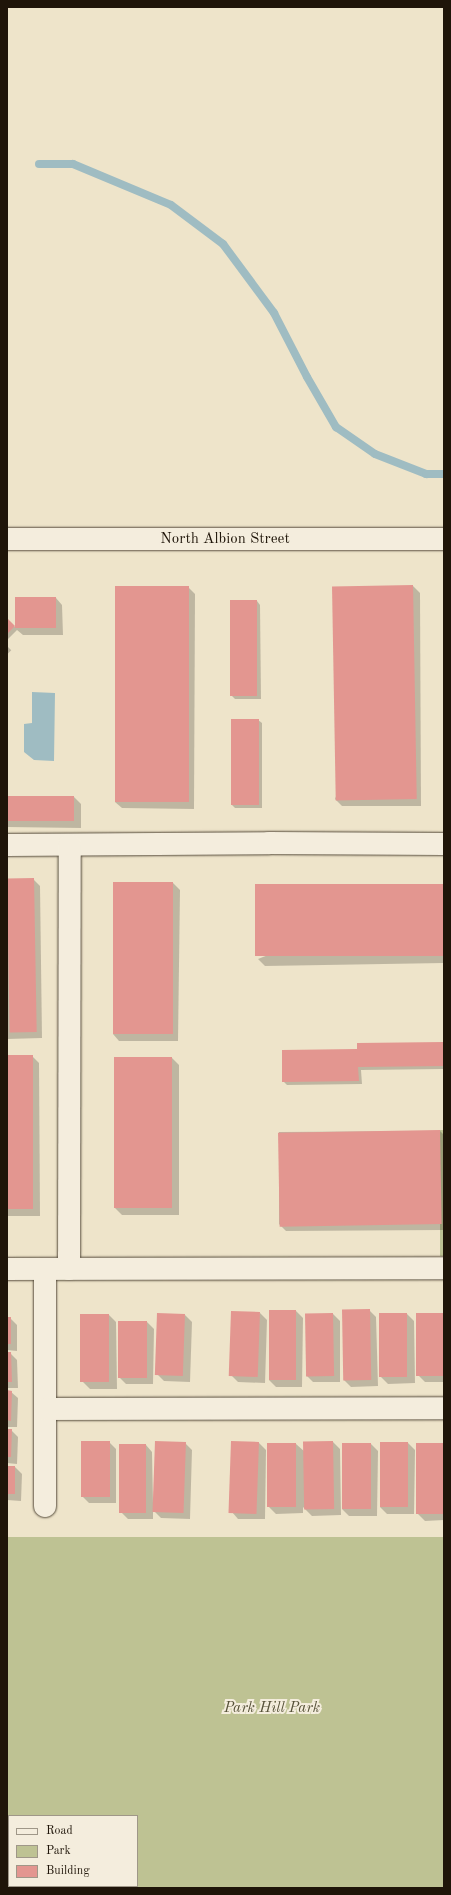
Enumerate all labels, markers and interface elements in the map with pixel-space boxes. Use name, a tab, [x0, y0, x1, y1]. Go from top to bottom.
street label: North Albion Street	[160, 531, 290, 549]
park label: Park Hill Park	[224, 1700, 320, 1718]
legend	[8, 1815, 138, 1887]
text: Road	[46, 1825, 73, 1837]
text: Park	[46, 1845, 71, 1857]
text: Building	[46, 1865, 90, 1877]

